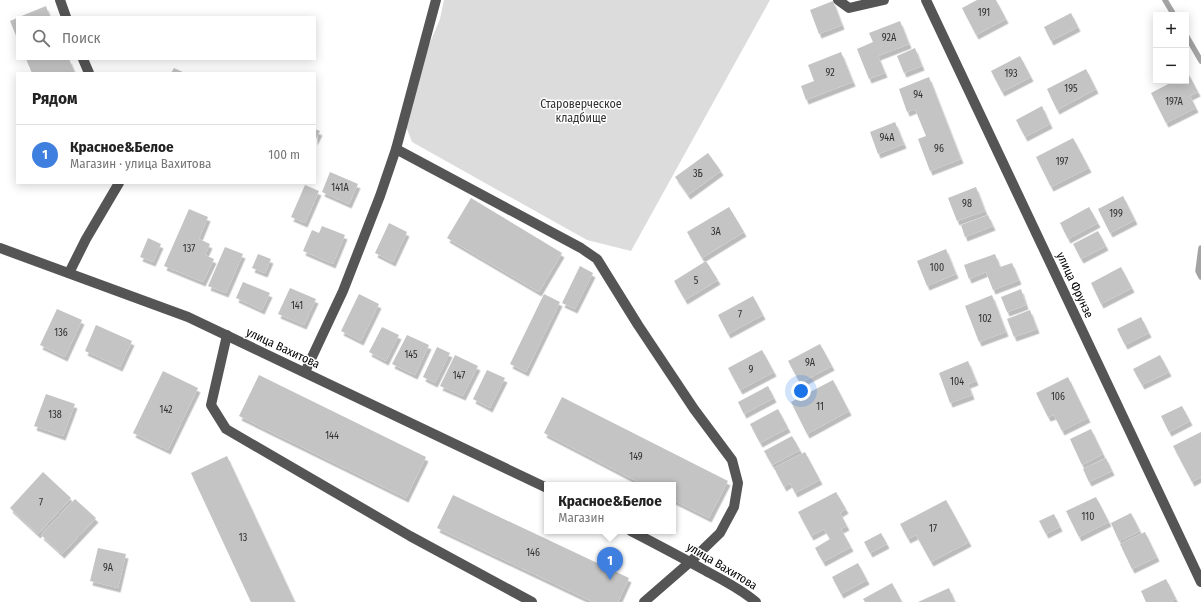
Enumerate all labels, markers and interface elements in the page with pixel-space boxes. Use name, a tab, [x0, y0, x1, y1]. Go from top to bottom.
house number: 191	[978, 7, 990, 19]
map controls	[1153, 12, 1189, 84]
button: +	[1153, 12, 1189, 48]
search box	[16, 16, 316, 60]
icon: search	[30, 27, 52, 49]
text: Поиск	[62, 29, 100, 47]
house number: 92А	[882, 32, 897, 44]
button: −	[1153, 48, 1189, 84]
house number: 92	[825, 67, 835, 79]
house number: 193	[1004, 68, 1018, 80]
house number: 195	[1064, 83, 1078, 95]
text: Рядом	[32, 88, 77, 109]
house number: 94	[913, 89, 923, 101]
house number: 197А	[1165, 96, 1184, 108]
park label: Староверческое кладбище	[540, 97, 622, 125]
house number: 94А	[880, 132, 895, 144]
text: Красное&Белое	[70, 138, 174, 156]
house number: 96	[934, 143, 944, 155]
text: 1	[42, 147, 48, 162]
text: 100 m	[268, 147, 300, 162]
text: Магазин · улица Вахитова	[70, 156, 211, 171]
house number: 197	[1056, 156, 1068, 168]
house number: 3Б	[693, 168, 703, 180]
house number: 141А	[331, 182, 349, 194]
house number: 98	[962, 198, 972, 210]
house number: 199	[1109, 208, 1123, 220]
house number: 3А	[711, 226, 722, 238]
house number: 137	[183, 243, 195, 255]
street label: улица Фрунзе	[1054, 250, 1096, 320]
house number: 100	[930, 262, 944, 274]
house number: 5	[694, 275, 699, 287]
house number: 141	[291, 300, 303, 312]
house number: 7	[738, 309, 742, 321]
house number: 102	[978, 313, 992, 325]
street label: улица Вахитова	[244, 325, 322, 371]
house number: 136	[54, 327, 68, 339]
house number: 145	[404, 349, 418, 361]
house number: 9А	[805, 357, 816, 369]
house number: 9	[749, 364, 754, 376]
house number: 147	[453, 370, 465, 382]
house number: 104	[950, 376, 964, 388]
your location	[791, 381, 811, 401]
house number: 106	[1051, 391, 1065, 403]
house number: 11	[816, 401, 824, 413]
house number: 142	[159, 404, 173, 416]
house number: 138	[48, 409, 62, 421]
house number: 144	[325, 430, 339, 442]
house number: 149	[629, 451, 643, 463]
popup	[544, 482, 676, 534]
text: Красное&Белое	[558, 492, 662, 510]
house number: 7	[39, 497, 43, 509]
text: Магазин	[558, 510, 604, 525]
house number: 110	[1082, 511, 1094, 523]
house number: 17	[929, 523, 937, 535]
house number: 13	[239, 532, 248, 544]
street label: улица Вахитова	[684, 539, 760, 593]
house number: 146	[526, 547, 540, 559]
pin: 1	[597, 547, 623, 580]
house number: 9А	[103, 562, 114, 574]

